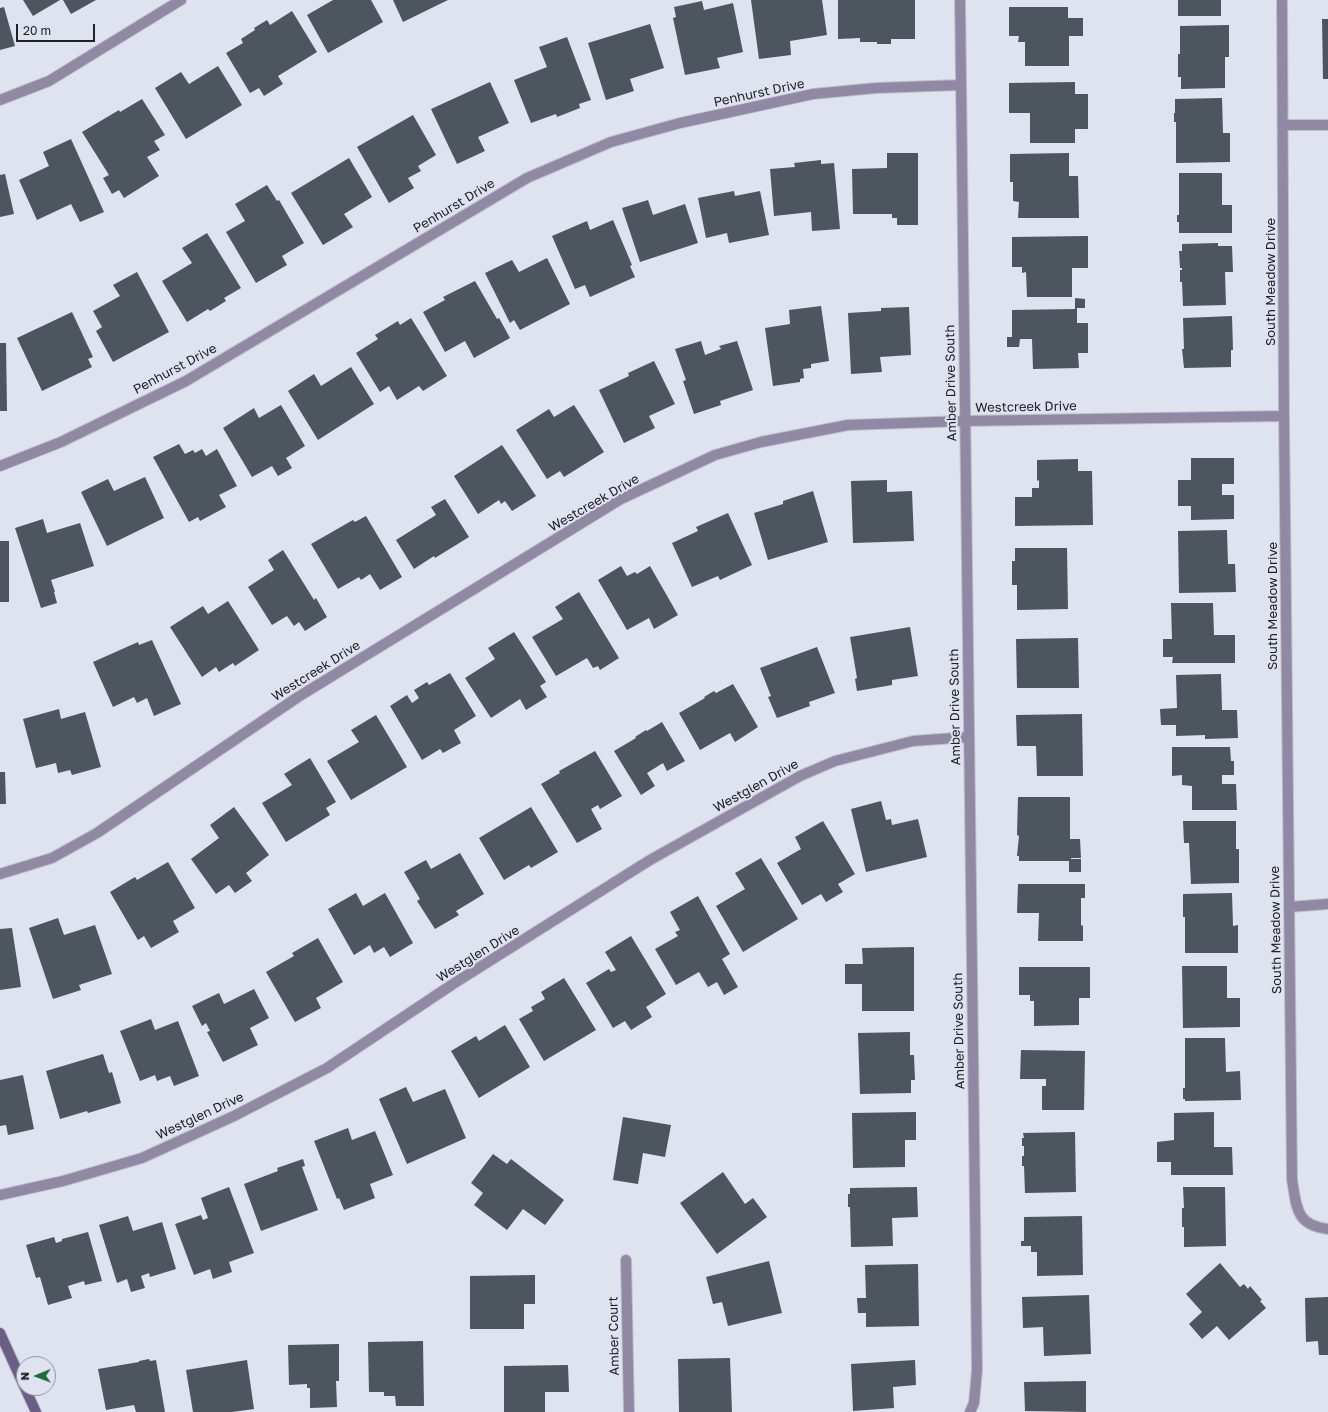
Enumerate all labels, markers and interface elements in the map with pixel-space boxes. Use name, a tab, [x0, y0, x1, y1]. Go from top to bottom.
scale bar	[18, 16, 97, 42]
text: 20 m	[23, 23, 51, 38]
street label: Penhurst Drive	[712, 76, 806, 110]
street label: Penhurst Drive	[410, 176, 498, 236]
street label: South Meadow Drive	[1263, 218, 1279, 346]
street label: Amber Drive South	[942, 325, 960, 441]
street label: Penhurst Drive	[131, 340, 219, 398]
street label: Westcreek Drive	[975, 398, 1077, 416]
street label: Westcreek Drive	[546, 471, 642, 535]
street label: South Meadow Drive	[1265, 542, 1281, 670]
street label: Westcreek Drive	[269, 637, 363, 705]
street label: Amber Drive South	[946, 649, 964, 765]
street label: Westglen Drive	[711, 756, 801, 816]
street label: South Meadow Drive	[1267, 866, 1285, 994]
street label: Westglen Drive	[434, 922, 522, 986]
street label: Amber Drive South	[950, 973, 968, 1089]
street label: Westglen Drive	[154, 1089, 246, 1143]
street label: Amber Court	[606, 1296, 622, 1376]
north arrow	[16, 1356, 56, 1396]
text: N	[18, 1372, 31, 1381]

